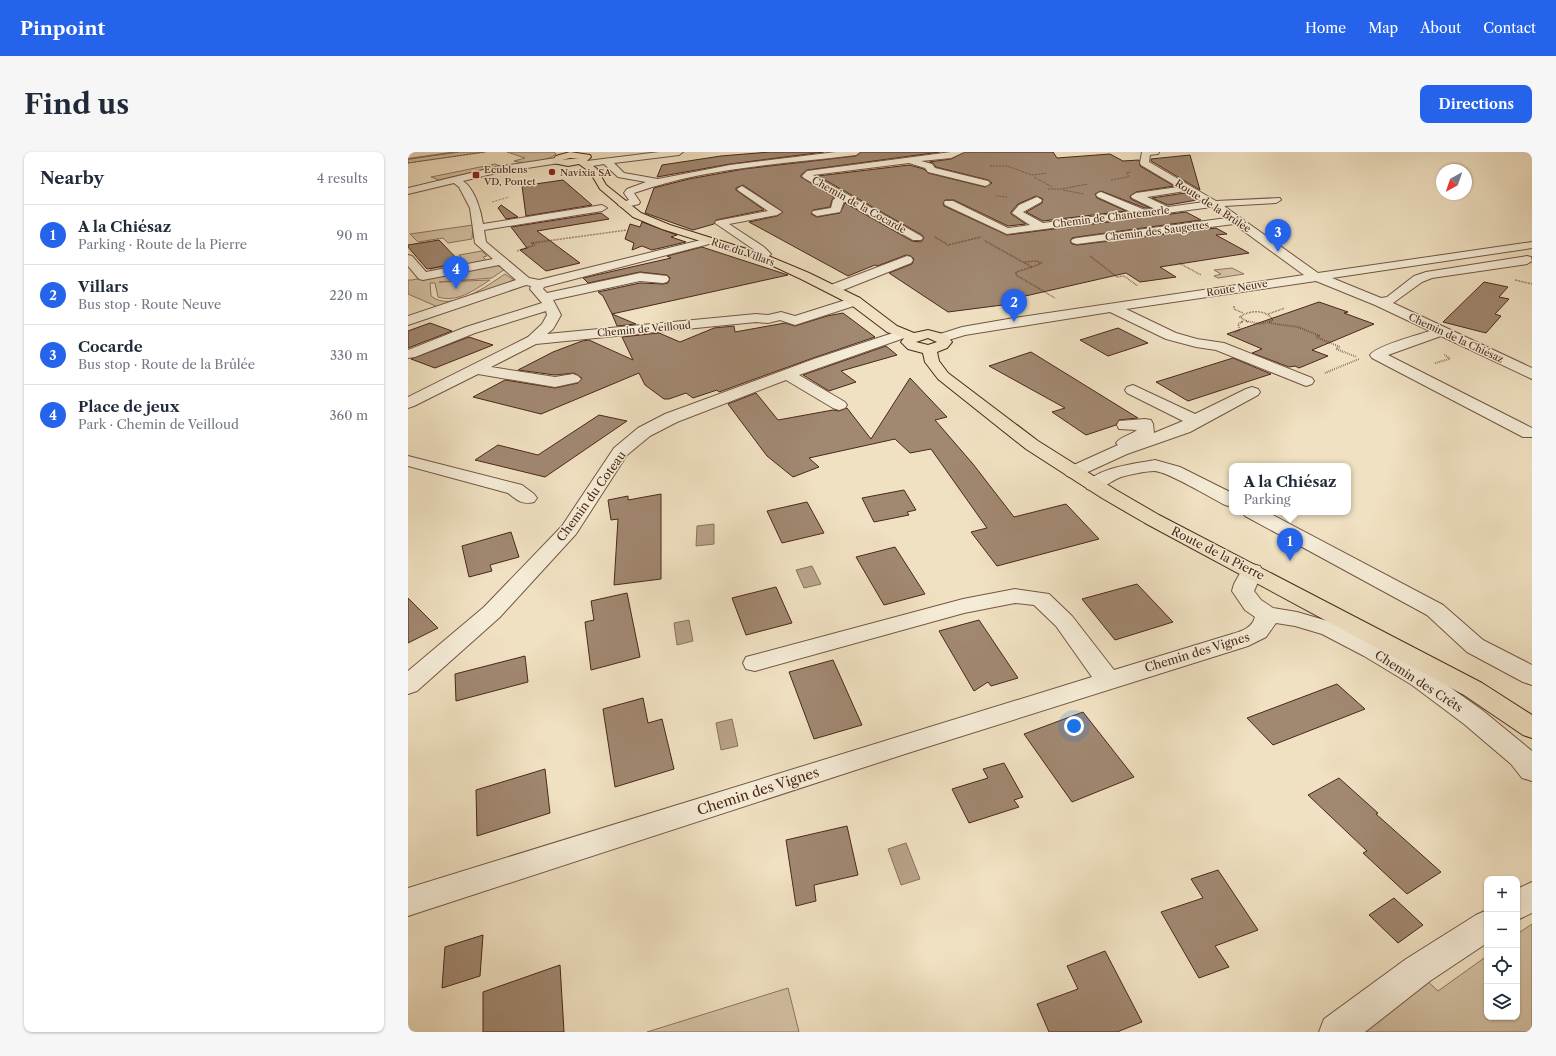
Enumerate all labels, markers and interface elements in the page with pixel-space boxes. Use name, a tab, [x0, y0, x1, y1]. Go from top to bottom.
text: Pinpoint	[20, 17, 105, 40]
text: Home	[1305, 19, 1346, 37]
text: Map	[1368, 19, 1398, 37]
text: About	[1420, 19, 1461, 37]
text: Contact	[1483, 19, 1536, 37]
button: Directions	[1420, 85, 1532, 123]
text: Find us	[24, 87, 129, 121]
place label: Ecublens VD, Pontet	[483, 163, 536, 188]
north arrow	[1436, 164, 1472, 200]
place label: Navixia SA	[560, 166, 612, 179]
marker: Navixia SA	[547, 167, 557, 177]
text: Nearby	[40, 168, 104, 188]
text: 4 results	[317, 170, 368, 186]
marker: Ecublens VD, Pontet	[471, 170, 481, 180]
street label: Chemin de la Cocarde	[809, 174, 909, 237]
street label: Route de la Brûlée	[1173, 177, 1254, 236]
street label: Chemin de Chantemerle	[1052, 203, 1171, 231]
text: A la Chiésaz	[78, 217, 171, 236]
street label: Chemin des Saugettes	[1104, 218, 1210, 244]
pin: 3	[1265, 219, 1291, 252]
text: 1	[50, 227, 56, 243]
text: 90 m	[337, 227, 368, 243]
street label: Rue du Villars	[710, 235, 776, 269]
text: Parking · Route de la Pierre	[78, 236, 247, 252]
pin: 4	[443, 256, 469, 289]
text: Villars	[78, 277, 128, 296]
street label: Route Neuve	[1205, 277, 1269, 299]
text: 2	[49, 287, 57, 303]
text: 220 m	[329, 287, 368, 303]
pin: 2	[1001, 289, 1027, 322]
text: Bus stop · Route Neuve	[78, 296, 221, 312]
street label: Chemin de la Chiésaz	[1406, 310, 1506, 366]
street label: Chemin de Veilloud	[597, 318, 691, 340]
text: Cocarde	[78, 337, 143, 356]
text: 3	[49, 347, 57, 363]
text: 330 m	[330, 347, 368, 363]
text: Bus stop · Route de la Brûlée	[78, 356, 255, 372]
text: Place de jeux	[78, 397, 180, 416]
text: 4	[49, 407, 57, 423]
text: 360 m	[329, 407, 368, 423]
text: Park · Chemin de Veilloud	[78, 416, 239, 432]
street label: Chemin du Coteau	[553, 447, 629, 544]
popup	[1229, 463, 1351, 515]
text: A la Chiésaz	[1243, 472, 1337, 491]
text: Parking	[1243, 491, 1291, 507]
street label: Route de la Pierre	[1169, 523, 1267, 583]
pin: 1	[1277, 528, 1303, 561]
street label: Chemin des Vignes	[1143, 629, 1251, 675]
street label: Chemin des Crêts	[1372, 647, 1466, 715]
your location	[1064, 716, 1084, 736]
street label: Chemin des Vignes	[695, 763, 821, 819]
map controls	[1484, 876, 1520, 1020]
button: +	[1484, 876, 1520, 912]
button: −	[1484, 912, 1520, 948]
button: locate	[1484, 948, 1520, 984]
button: layers	[1484, 984, 1520, 1020]

